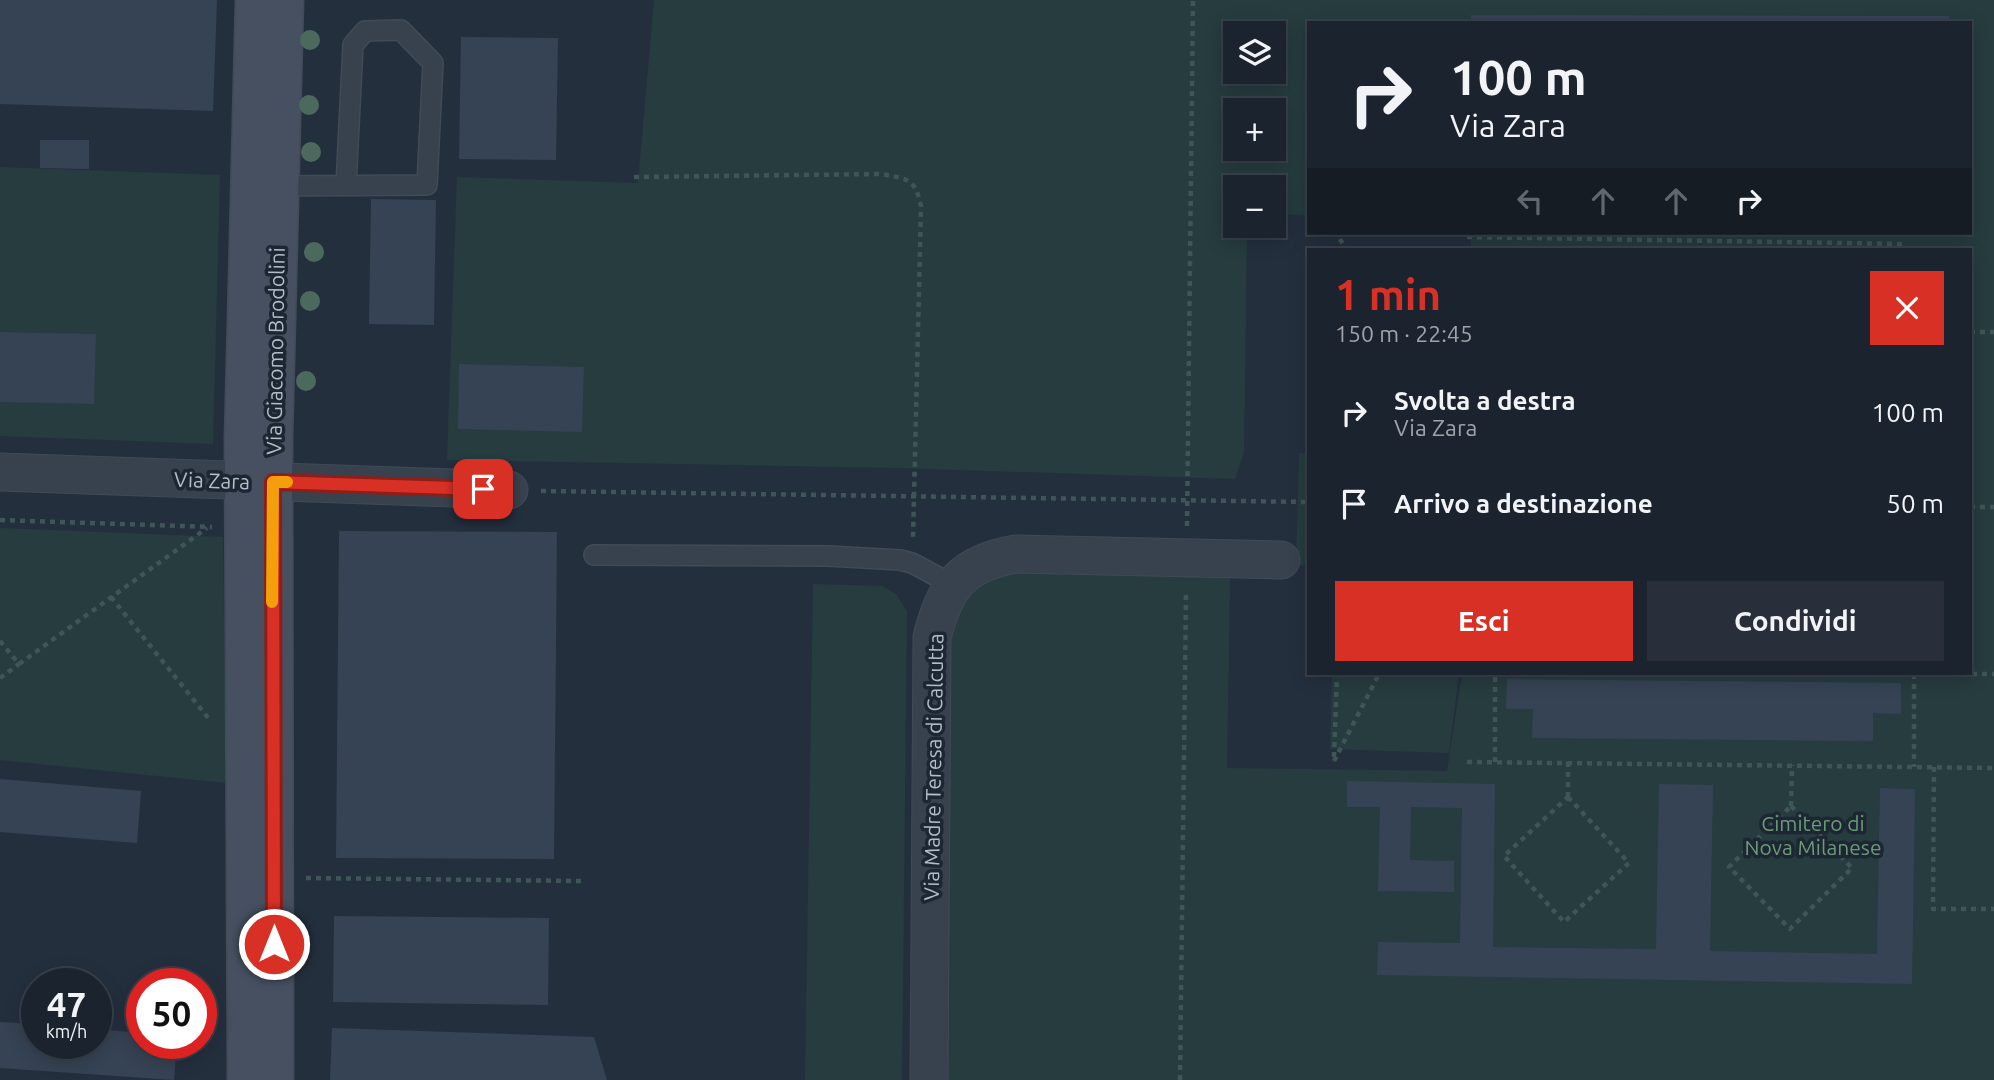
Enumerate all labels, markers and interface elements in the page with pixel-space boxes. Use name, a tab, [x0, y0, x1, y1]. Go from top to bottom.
map controls	[1223, 21, 1286, 238]
button: layers	[1223, 21, 1286, 84]
icon: right	[1335, 49, 1426, 140]
text: 100 m	[1450, 49, 1587, 104]
button: +	[1223, 98, 1286, 161]
text: Via Zara	[1450, 107, 1566, 143]
button: −	[1223, 175, 1286, 238]
icon: left	[1511, 182, 1549, 220]
icon: ahead	[1584, 182, 1622, 220]
icon: ahead	[1657, 182, 1695, 220]
icon: right	[1730, 182, 1768, 220]
street label: Via Giacomo Brodolini	[261, 247, 289, 455]
text: 1 min	[1335, 271, 1441, 318]
button: close	[1870, 271, 1944, 345]
text: 150 m · 22:45	[1335, 321, 1473, 346]
text: Svolta a destra	[1394, 386, 1576, 415]
icon: right	[1335, 394, 1373, 432]
text: 100 m	[1872, 398, 1944, 427]
text: Via Zara	[1394, 415, 1477, 440]
pin	[453, 459, 513, 519]
street label: Via Zara	[174, 467, 250, 493]
icon: arrive	[464, 470, 502, 508]
icon: arrive	[1335, 485, 1373, 523]
text: Arrivo a destinazione	[1394, 489, 1653, 518]
text: 50 m	[1886, 489, 1944, 518]
button: Esci	[1335, 581, 1633, 661]
button: Condividi	[1647, 581, 1944, 661]
street label: Via Madre Teresa di Calcutta	[919, 633, 947, 901]
park label: Cimitero di Nova Milanese	[1744, 811, 1882, 859]
position arrow	[237, 907, 311, 981]
speed limit sign: 50	[126, 968, 217, 1059]
text: 47	[47, 984, 86, 1024]
text: km/h	[46, 1021, 87, 1041]

